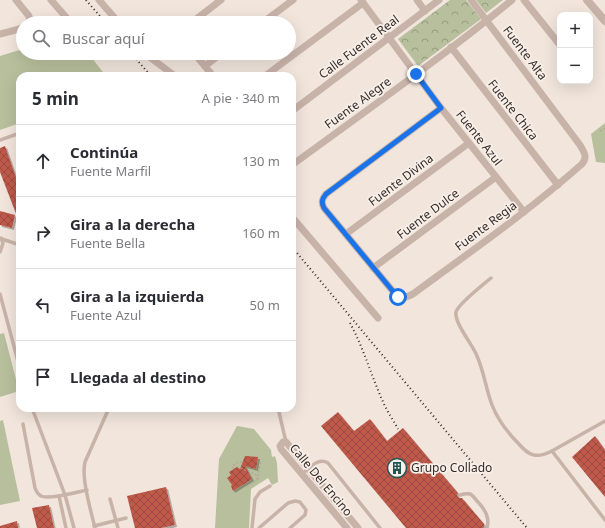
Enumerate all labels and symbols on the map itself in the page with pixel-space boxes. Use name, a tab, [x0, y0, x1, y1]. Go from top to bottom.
street label: Calle Fuente Real	[315, 11, 402, 82]
street label: Fuente Alta	[499, 22, 551, 83]
route end	[407, 65, 425, 83]
street label: Fuente Alegre	[321, 73, 395, 133]
street label: Fuente Chica	[484, 76, 542, 144]
street label: Fuente Azul	[452, 107, 506, 169]
street label: Fuente Divina	[365, 150, 437, 210]
street label: Fuente Dulce	[393, 184, 462, 243]
street label: Fuente Regia	[451, 197, 520, 255]
route start	[389, 288, 407, 306]
street label: Calle Del Encino	[286, 440, 357, 520]
building icon: Grupo Collado	[386, 457, 408, 479]
place label: Grupo Collado	[411, 459, 492, 476]

